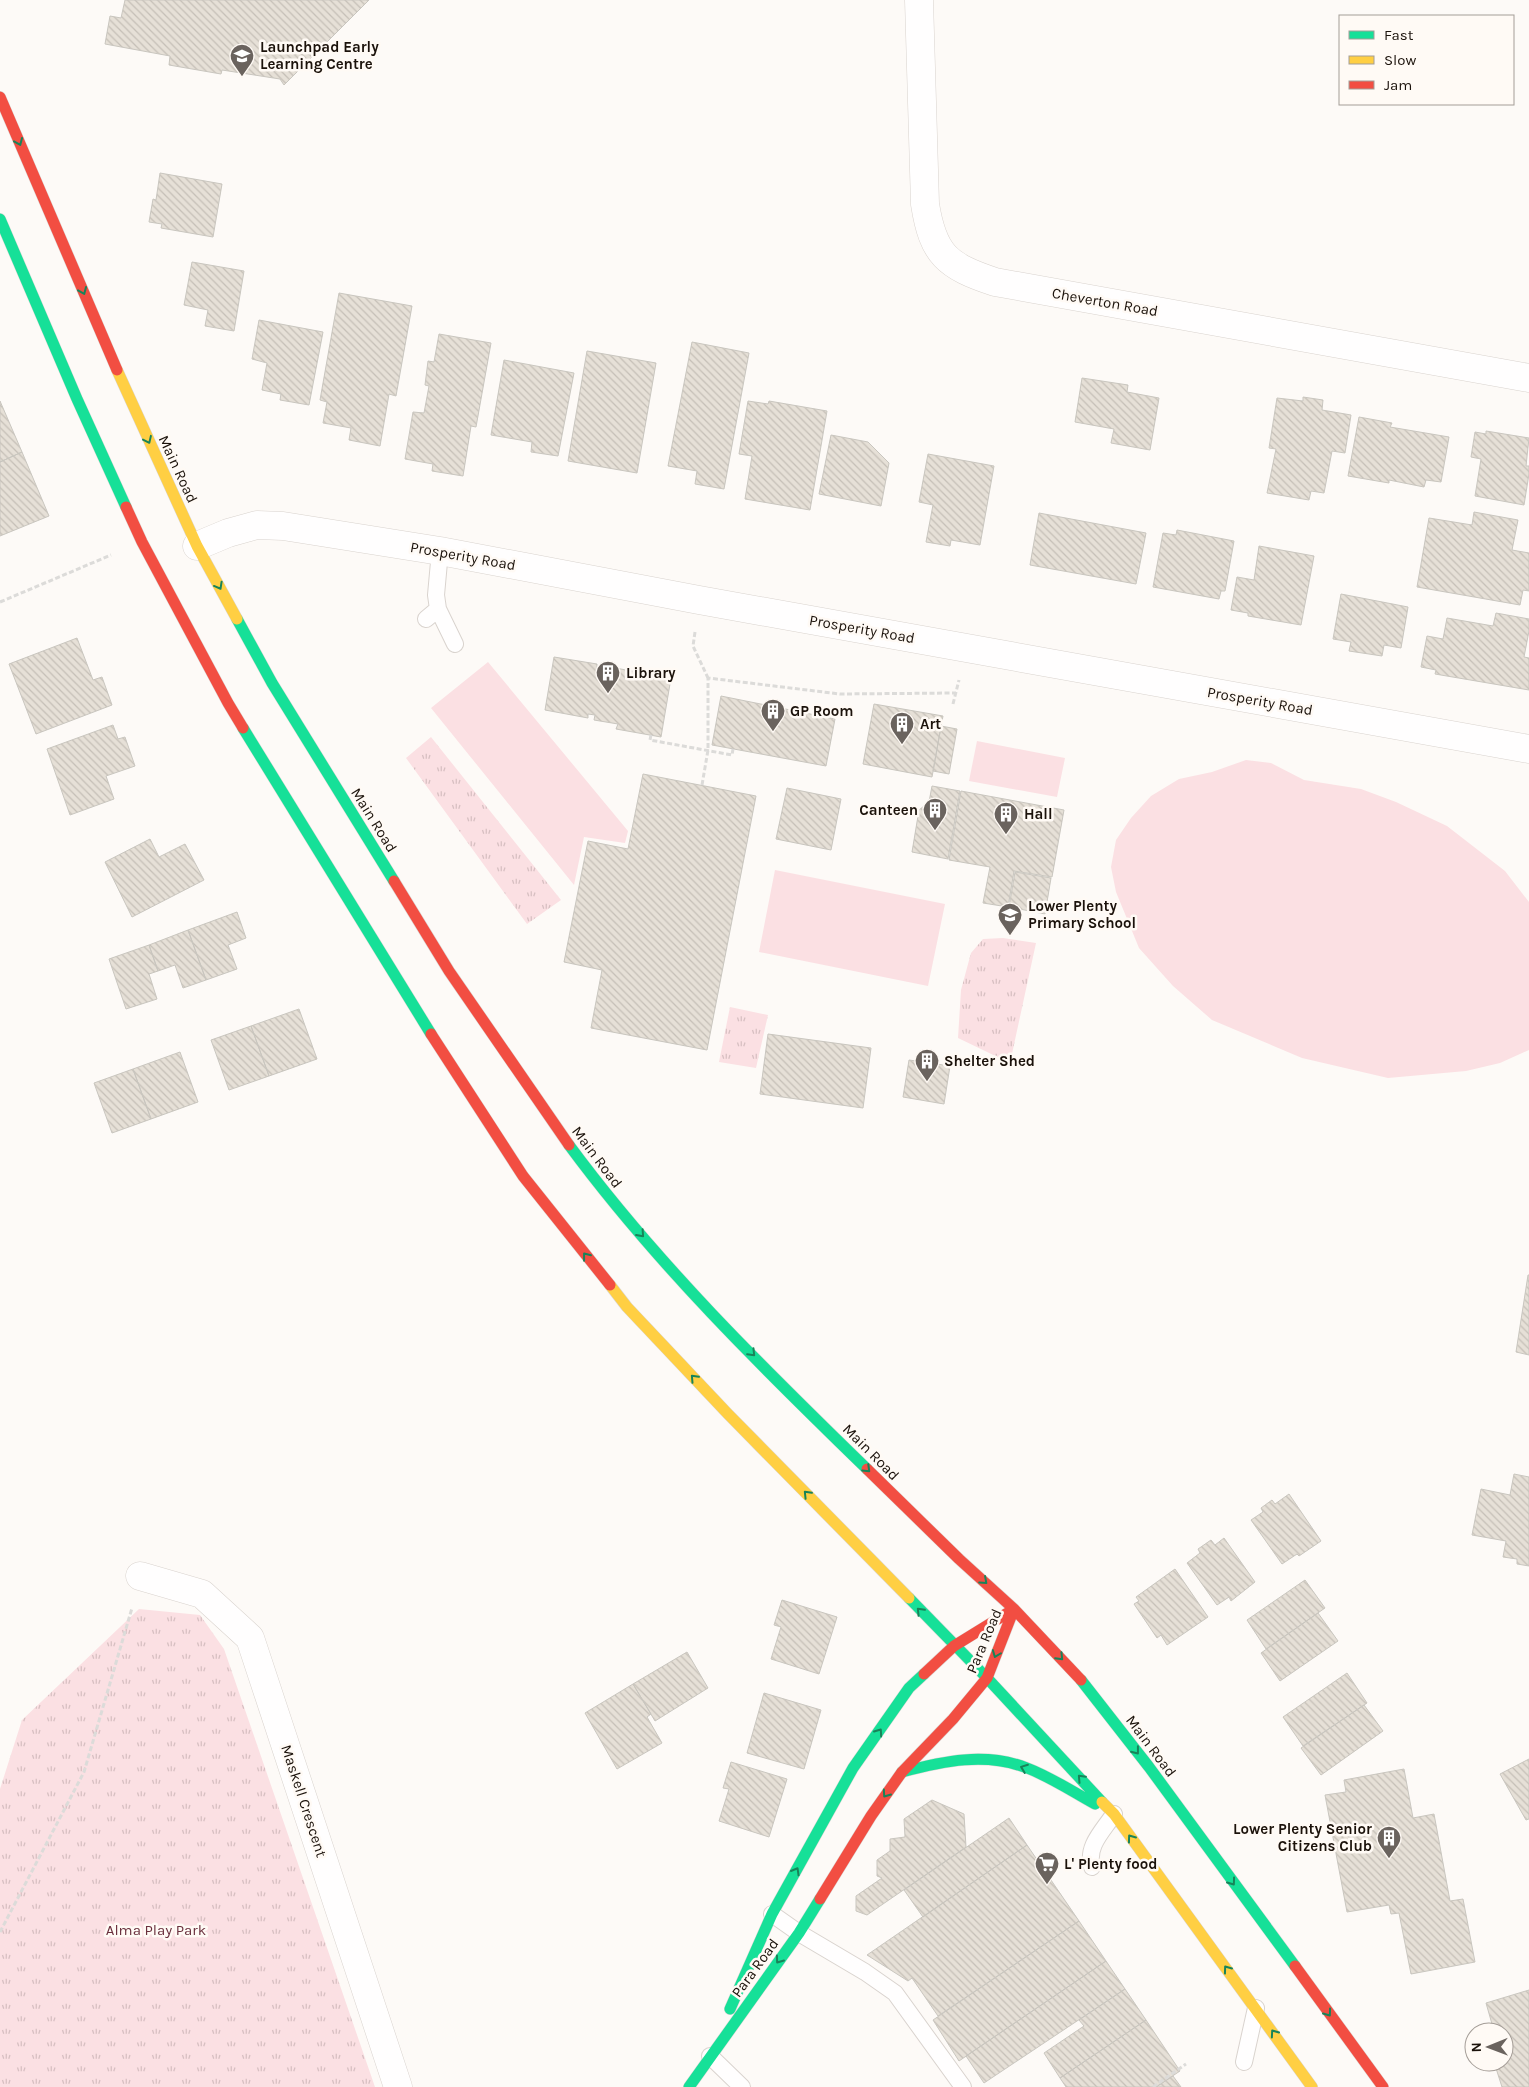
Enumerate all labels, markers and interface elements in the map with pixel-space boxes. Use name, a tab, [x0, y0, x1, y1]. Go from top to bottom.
legend	[1339, 15, 1514, 105]
text: Fast	[1384, 26, 1414, 44]
place label: Launchpad Early Learning Centre	[260, 38, 379, 73]
school or university icon: Launchpad Early Learning Centre	[229, 43, 255, 77]
text: Slow	[1384, 51, 1416, 69]
text: Jam	[1384, 76, 1412, 94]
one-way arrow	[13, 137, 23, 146]
street label: Cheverton Road	[1050, 284, 1160, 320]
one-way arrow	[77, 286, 88, 295]
street label: Main Road	[155, 432, 201, 506]
one-way arrow	[142, 435, 153, 444]
street label: Prosperity Road	[409, 538, 517, 574]
one-way arrow	[213, 581, 223, 590]
street label: Prosperity Road	[808, 611, 916, 647]
building icon: Library	[595, 660, 621, 694]
place label: Library	[626, 664, 676, 682]
street label: Prosperity Road	[1206, 683, 1314, 719]
building icon: GP Room	[760, 698, 786, 732]
place label: GP Room	[790, 702, 854, 720]
building icon: Art	[889, 711, 915, 745]
place label: Art	[920, 715, 941, 733]
street label: Main Road	[347, 784, 401, 856]
building icon: Canteen	[922, 797, 948, 831]
place label: Canteen	[859, 801, 918, 819]
building icon: Hall	[993, 801, 1019, 835]
place label: Hall	[1024, 805, 1053, 823]
place label: Lower Plenty Primary School	[1028, 897, 1136, 932]
school or university icon: Lower Plenty Primary School	[997, 902, 1023, 936]
building icon: Shelter Shed	[914, 1048, 940, 1082]
place label: Shelter Shed	[944, 1052, 1035, 1070]
street label: Main Road	[568, 1123, 626, 1191]
one-way arrow	[635, 1229, 644, 1238]
one-way arrow	[584, 1253, 592, 1262]
one-way arrow	[746, 1347, 755, 1356]
one-way arrow	[691, 1374, 700, 1383]
street label: Main Road	[839, 1420, 903, 1484]
one-way arrow	[861, 1463, 870, 1472]
one-way arrow	[803, 1491, 812, 1500]
one-way arrow	[978, 1576, 987, 1585]
street label: Para Road	[962, 1606, 1006, 1676]
one-way arrow	[917, 1607, 926, 1616]
one-way arrow	[992, 1649, 1003, 1658]
one-way arrow	[1054, 1651, 1063, 1660]
street label: Main Road	[1122, 1712, 1180, 1780]
one-way arrow	[873, 1728, 882, 1738]
street label: Maskell Crescent	[277, 1742, 331, 1860]
one-way arrow	[1130, 1745, 1139, 1755]
one-way arrow	[1020, 1764, 1029, 1774]
one-way arrow	[1078, 1775, 1087, 1784]
one-way arrow	[883, 1789, 892, 1798]
place label: Lower Plenty Senior Citizens Club	[1233, 1820, 1372, 1855]
building icon: Lower Plenty Senior Citizens Club	[1376, 1825, 1402, 1859]
one-way arrow	[1128, 1834, 1137, 1844]
supermarket icon: L' Plenty food	[1034, 1851, 1060, 1885]
place label: L' Plenty food	[1064, 1855, 1157, 1873]
one-way arrow	[790, 1868, 800, 1877]
one-way arrow	[1227, 1876, 1235, 1885]
park label: Alma Play Park	[106, 1921, 206, 1939]
street label: Para Road	[728, 1935, 782, 2001]
one-way arrow	[776, 1954, 785, 1964]
one-way arrow	[1225, 1966, 1233, 1975]
one-way arrow	[1322, 2007, 1331, 2017]
north arrow	[1464, 2022, 1514, 2072]
one-way arrow	[1271, 2029, 1280, 2039]
text: N	[1468, 2042, 1485, 2052]

